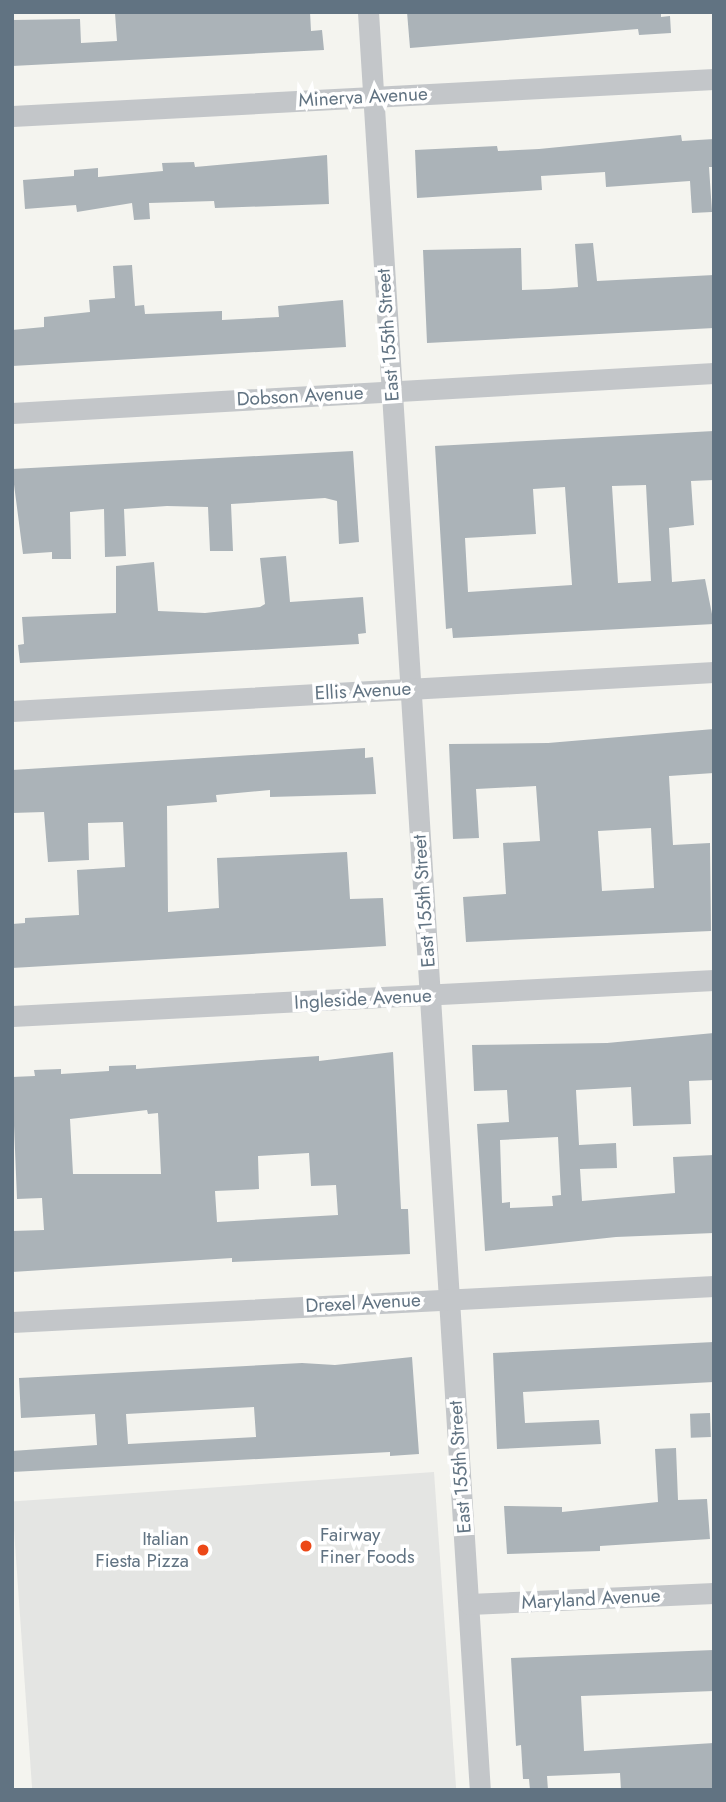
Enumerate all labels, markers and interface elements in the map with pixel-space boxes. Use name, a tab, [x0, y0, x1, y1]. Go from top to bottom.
street label: Minerva Avenue	[298, 82, 428, 112]
street label: East 155th Street	[372, 268, 404, 402]
street label: Dobson Avenue	[236, 381, 364, 411]
street label: Ellis Avenue	[314, 677, 412, 705]
street label: East 155th Street	[408, 834, 440, 968]
street label: Ingleside Avenue	[294, 984, 432, 1014]
street label: Drexel Avenue	[305, 1289, 421, 1317]
street label: East 155th Street	[444, 1400, 476, 1534]
place label: Fairway Finer Foods	[320, 1524, 415, 1568]
place label: Italian Fiesta Pizza	[95, 1528, 189, 1572]
marker: Fairway Finer Foods	[298, 1538, 314, 1554]
marker: Italian Fiesta Pizza	[195, 1542, 211, 1558]
street label: Maryland Avenue	[521, 1584, 661, 1614]

